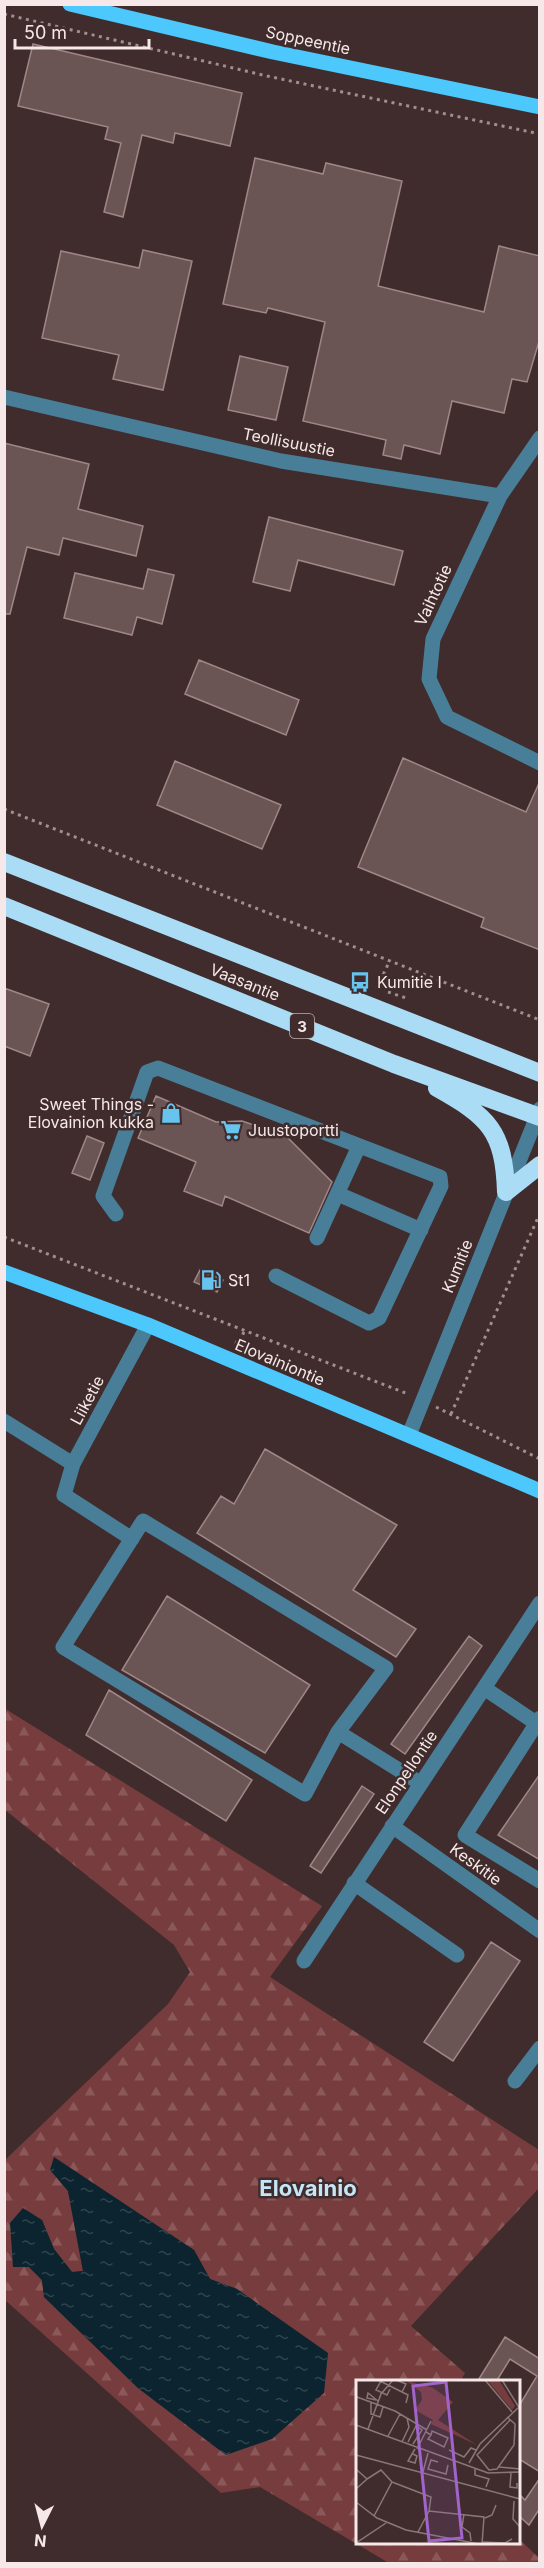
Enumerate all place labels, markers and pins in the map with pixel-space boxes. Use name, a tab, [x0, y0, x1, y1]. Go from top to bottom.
bus stop icon: Kumitie I	[348, 970, 372, 994]
place label: Kumitie I	[377, 972, 442, 992]
place label: Sweet Things - Elovainion kukka	[28, 1094, 154, 1132]
shop icon: Sweet Things - Elovainion kukka	[159, 1101, 183, 1125]
supermarket icon: Juustoportti	[219, 1118, 243, 1142]
place label: Juustoportti	[248, 1120, 339, 1140]
fuel station icon: St1	[199, 1268, 223, 1292]
place label: St1	[228, 1270, 250, 1290]

